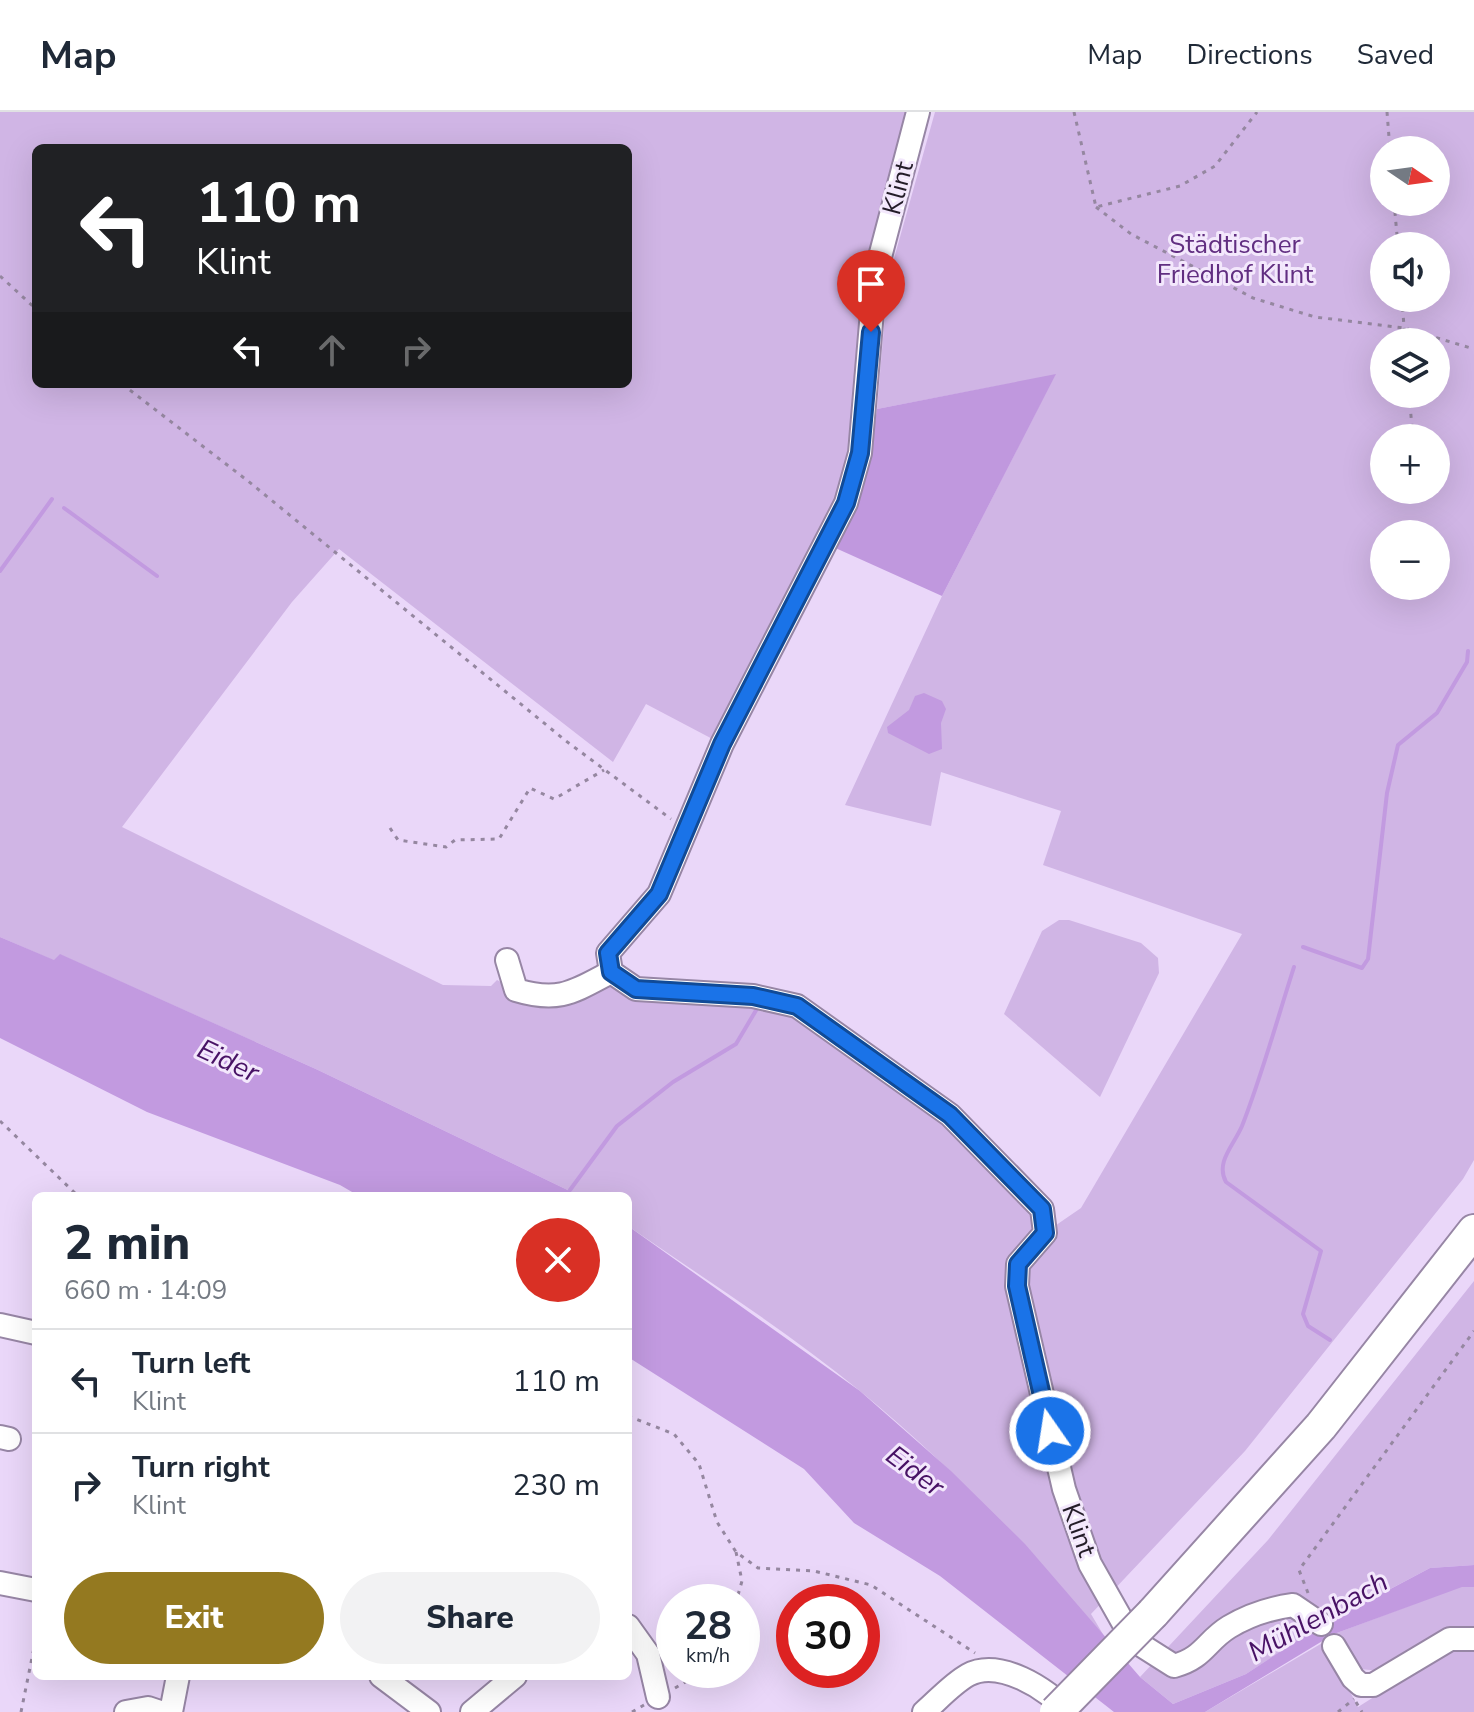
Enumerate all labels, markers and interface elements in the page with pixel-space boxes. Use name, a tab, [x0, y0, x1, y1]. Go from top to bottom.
text: Map	[40, 30, 117, 81]
text: Map	[1087, 36, 1142, 74]
text: Directions	[1186, 36, 1313, 74]
text: Saved	[1357, 36, 1434, 74]
north arrow	[1370, 136, 1450, 216]
map controls	[1370, 136, 1450, 600]
street label: Klint	[874, 157, 922, 219]
text: 110 m	[196, 165, 361, 242]
icon: left	[64, 176, 168, 280]
park label: Städtischer Friedhof Klint	[1157, 227, 1314, 292]
button: sound	[1370, 232, 1450, 312]
text: Klint	[196, 238, 271, 287]
pin	[837, 250, 905, 332]
icon: arrive	[849, 262, 893, 306]
icon: left	[226, 328, 270, 372]
icon: ahead	[310, 328, 354, 372]
icon: right	[394, 328, 438, 372]
button: layers	[1370, 328, 1450, 408]
button: +	[1370, 424, 1450, 504]
button: −	[1370, 520, 1450, 600]
water label: Eider	[191, 1030, 266, 1092]
text: 2 min	[64, 1210, 190, 1276]
button: close	[516, 1218, 600, 1302]
text: 660 m · 14:09	[64, 1273, 227, 1308]
text: Turn left	[132, 1343, 250, 1384]
icon: left	[64, 1359, 108, 1403]
text: 110 m	[513, 1361, 600, 1402]
text: Klint	[132, 1384, 186, 1419]
position arrow	[1008, 1389, 1092, 1473]
water label: Eider	[878, 1437, 953, 1506]
text: Turn right	[132, 1447, 270, 1488]
icon: right	[64, 1463, 108, 1507]
text: 230 m	[513, 1465, 600, 1506]
text: Klint	[132, 1488, 186, 1523]
street label: Klint	[1053, 1499, 1105, 1562]
water label: Mühlenbach	[1241, 1563, 1395, 1671]
button: Exit	[64, 1572, 324, 1664]
button: Share	[340, 1572, 600, 1664]
speed limit sign: 30	[776, 1584, 880, 1688]
text: 28	[684, 1599, 732, 1653]
text: km/h	[686, 1642, 730, 1669]

